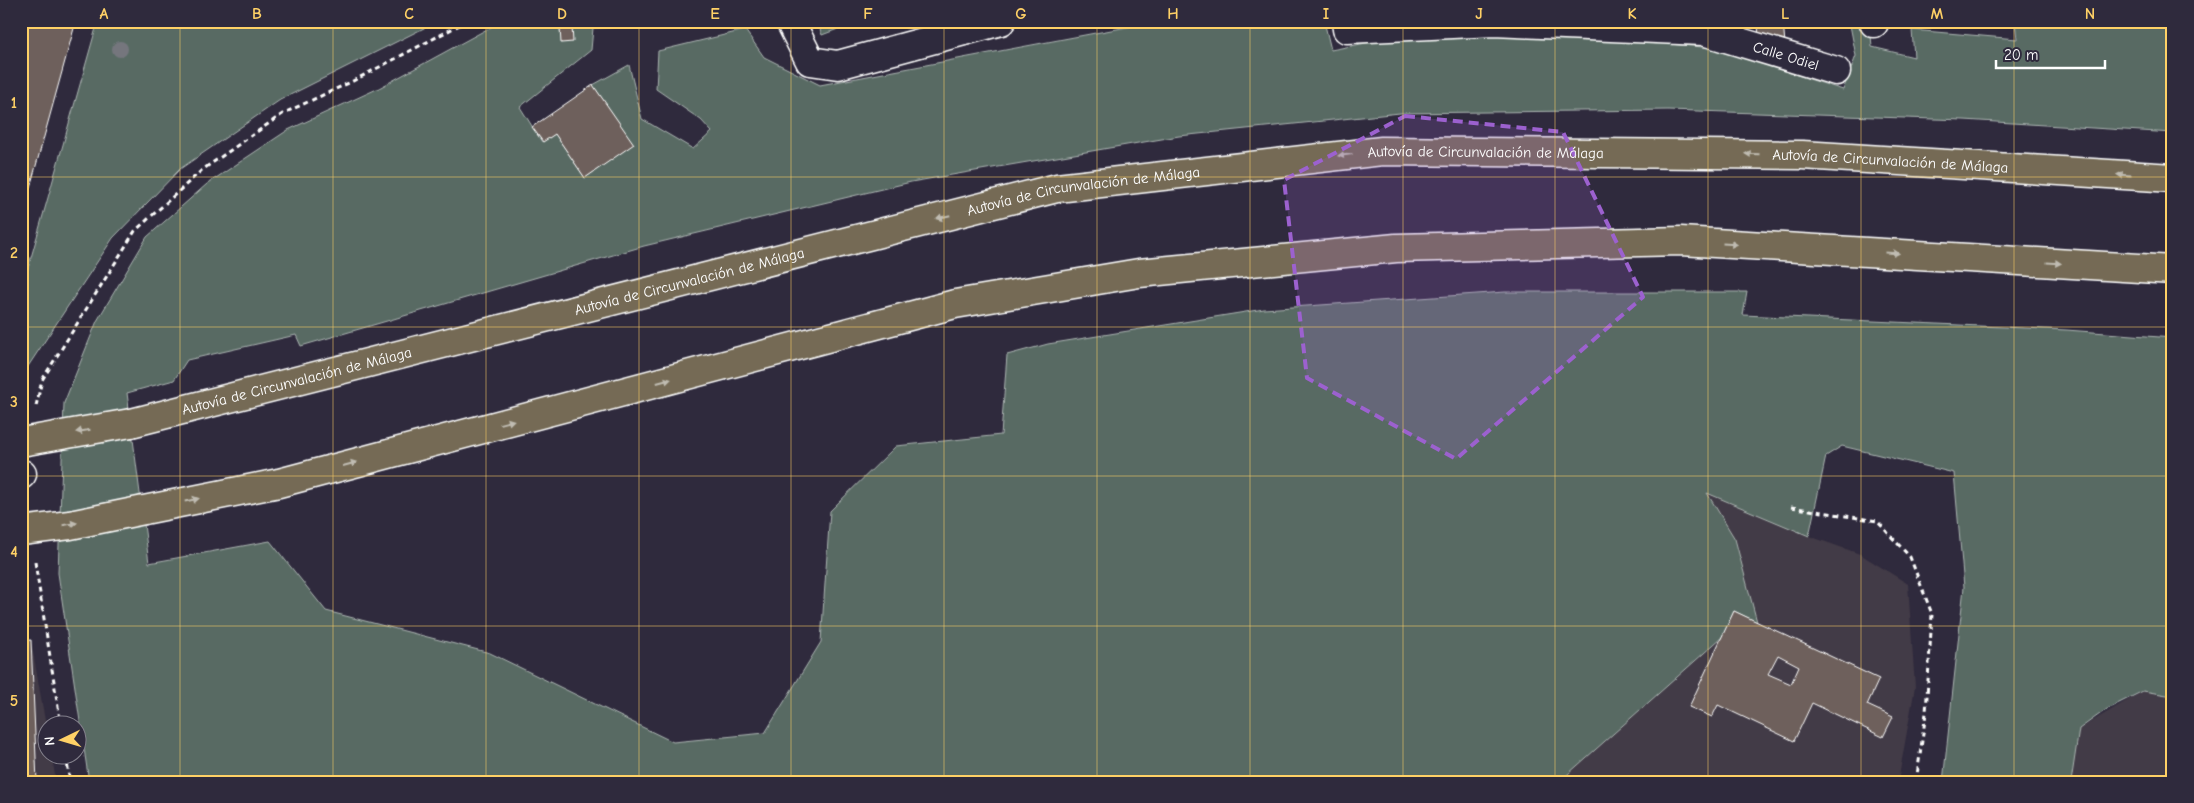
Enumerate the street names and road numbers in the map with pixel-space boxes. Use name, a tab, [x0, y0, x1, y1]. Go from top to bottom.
street label: Calle Odiel	[1751, 38, 1821, 74]
street label: Autovía de Circunvalación de Málaga	[1366, 142, 1604, 162]
street label: Autovía de Circunvalación de Málaga	[1772, 146, 2009, 177]
street label: Autovía de Circunvalación de Málaga	[965, 163, 1201, 220]
street label: Autovía de Circunvalación de Málaga	[572, 243, 806, 319]
street label: Autovía de Circunvalación de Málaga	[180, 343, 414, 419]

